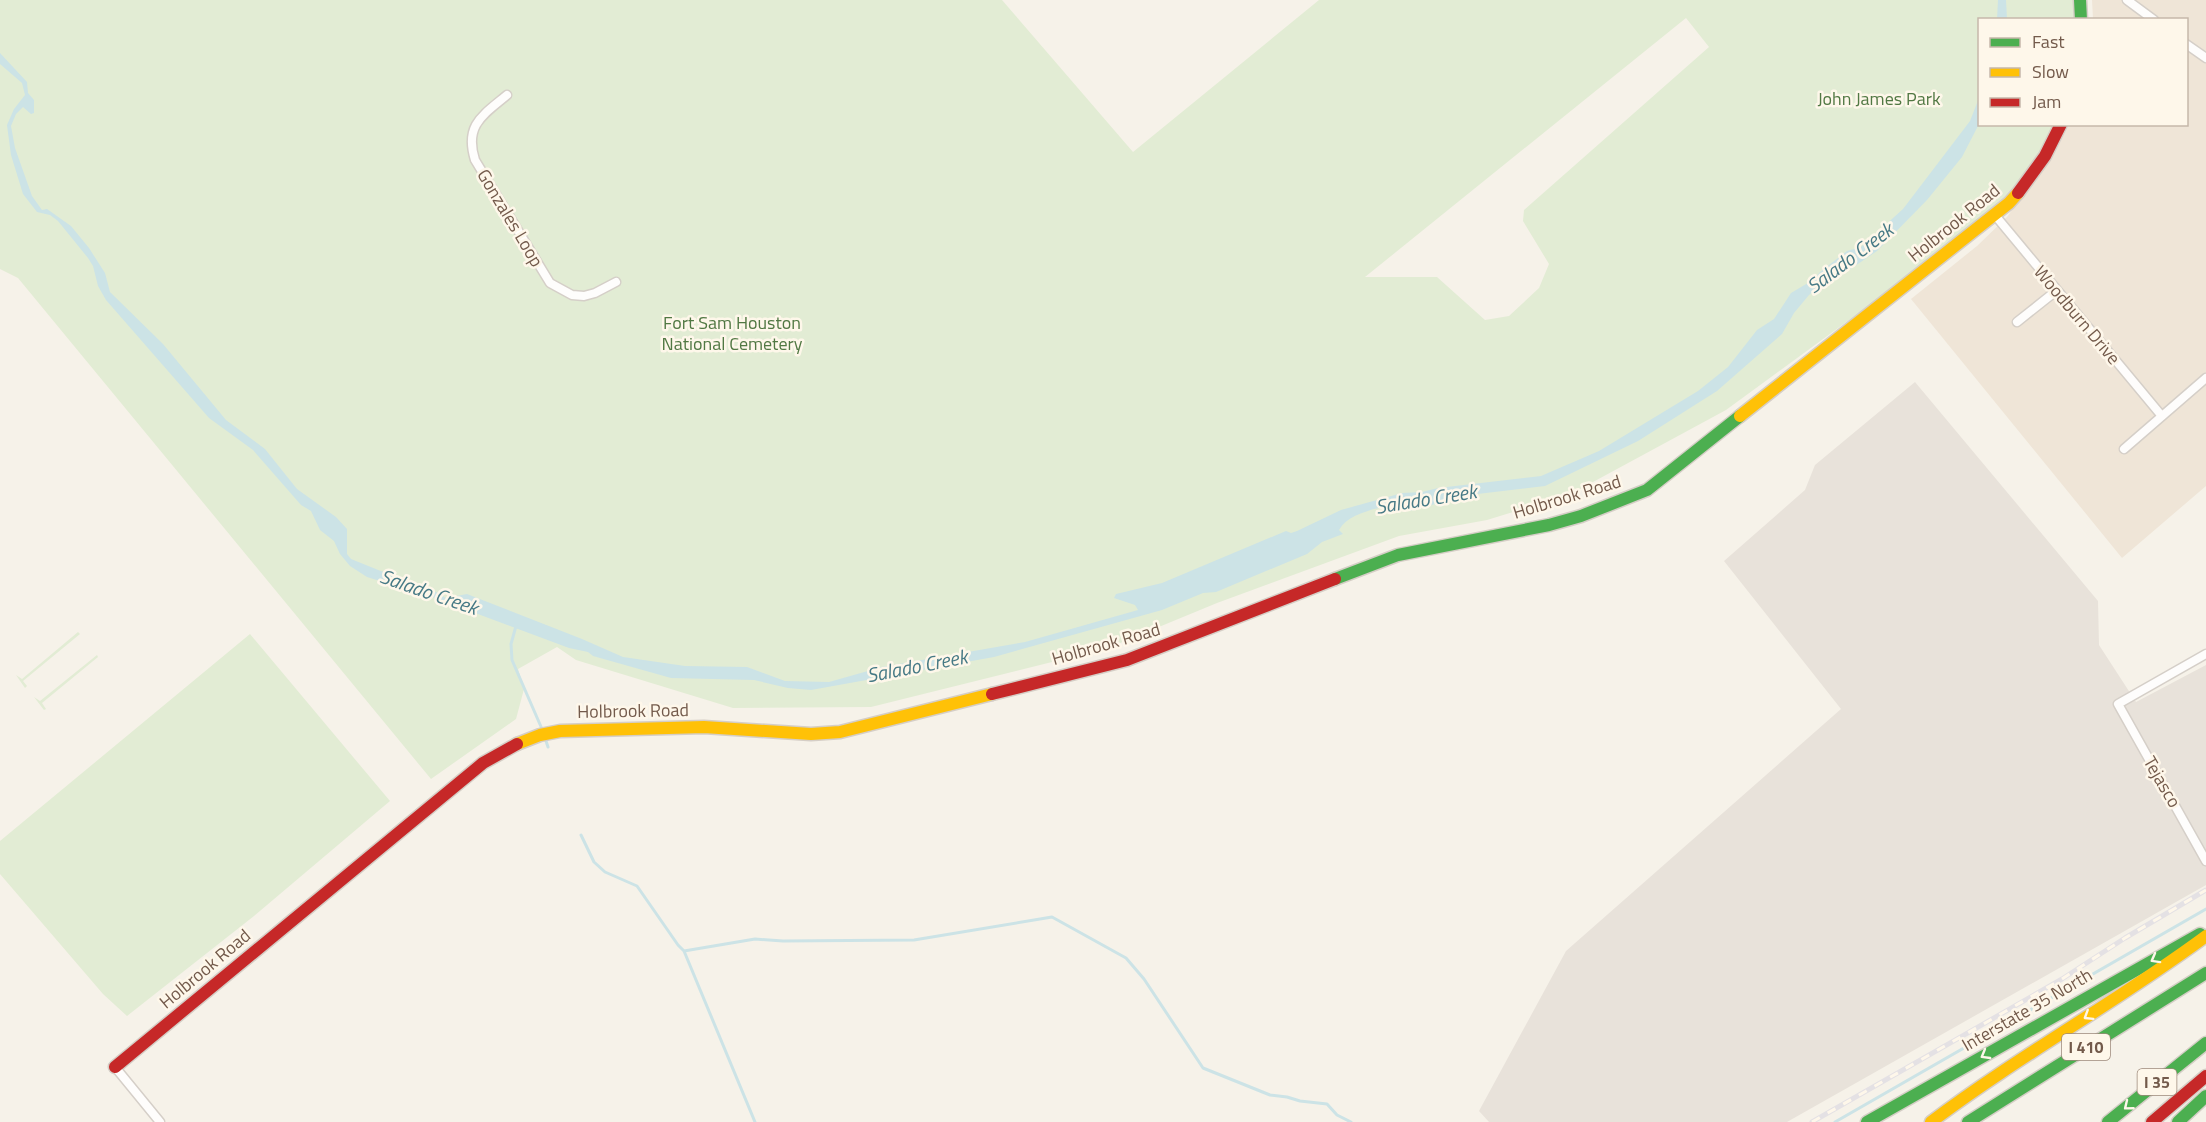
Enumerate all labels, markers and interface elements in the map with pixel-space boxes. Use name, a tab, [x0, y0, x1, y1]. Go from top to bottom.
legend	[1978, 18, 2188, 126]
text: Fast	[2032, 28, 2065, 55]
text: Slow	[2032, 58, 2069, 85]
park label: John James Park	[1817, 85, 1941, 112]
text: Jam	[2032, 88, 2061, 115]
street label: Gonzales Loop	[471, 164, 550, 272]
street label: Holbrook Road	[1902, 177, 2006, 268]
water label: Salado Creek	[1800, 213, 1901, 301]
street label: Woodburn Drive	[2028, 259, 2127, 370]
park label: Fort Sam Houston National Cemetery	[662, 309, 803, 357]
street label: Holbrook Road	[1509, 467, 1624, 526]
water label: Salado Creek	[1373, 475, 1481, 522]
water label: Salado Creek	[376, 560, 484, 623]
street label: Holbrook Road	[1048, 615, 1163, 672]
water label: Salado Creek	[864, 640, 972, 690]
street label: Holbrook Road	[577, 696, 689, 725]
street label: Tejasco	[2137, 751, 2188, 813]
street label: Holbrook Road	[153, 922, 256, 1015]
one-way arrow	[2151, 952, 2161, 963]
street label: Interstate 35 North	[1956, 961, 2097, 1058]
one-way arrow	[2084, 1008, 2095, 1019]
road number: I 410	[2062, 1034, 2110, 1060]
one-way arrow	[1981, 1047, 1991, 1059]
road number: I 35	[2138, 1069, 2176, 1095]
one-way arrow	[2124, 1099, 2135, 1110]

